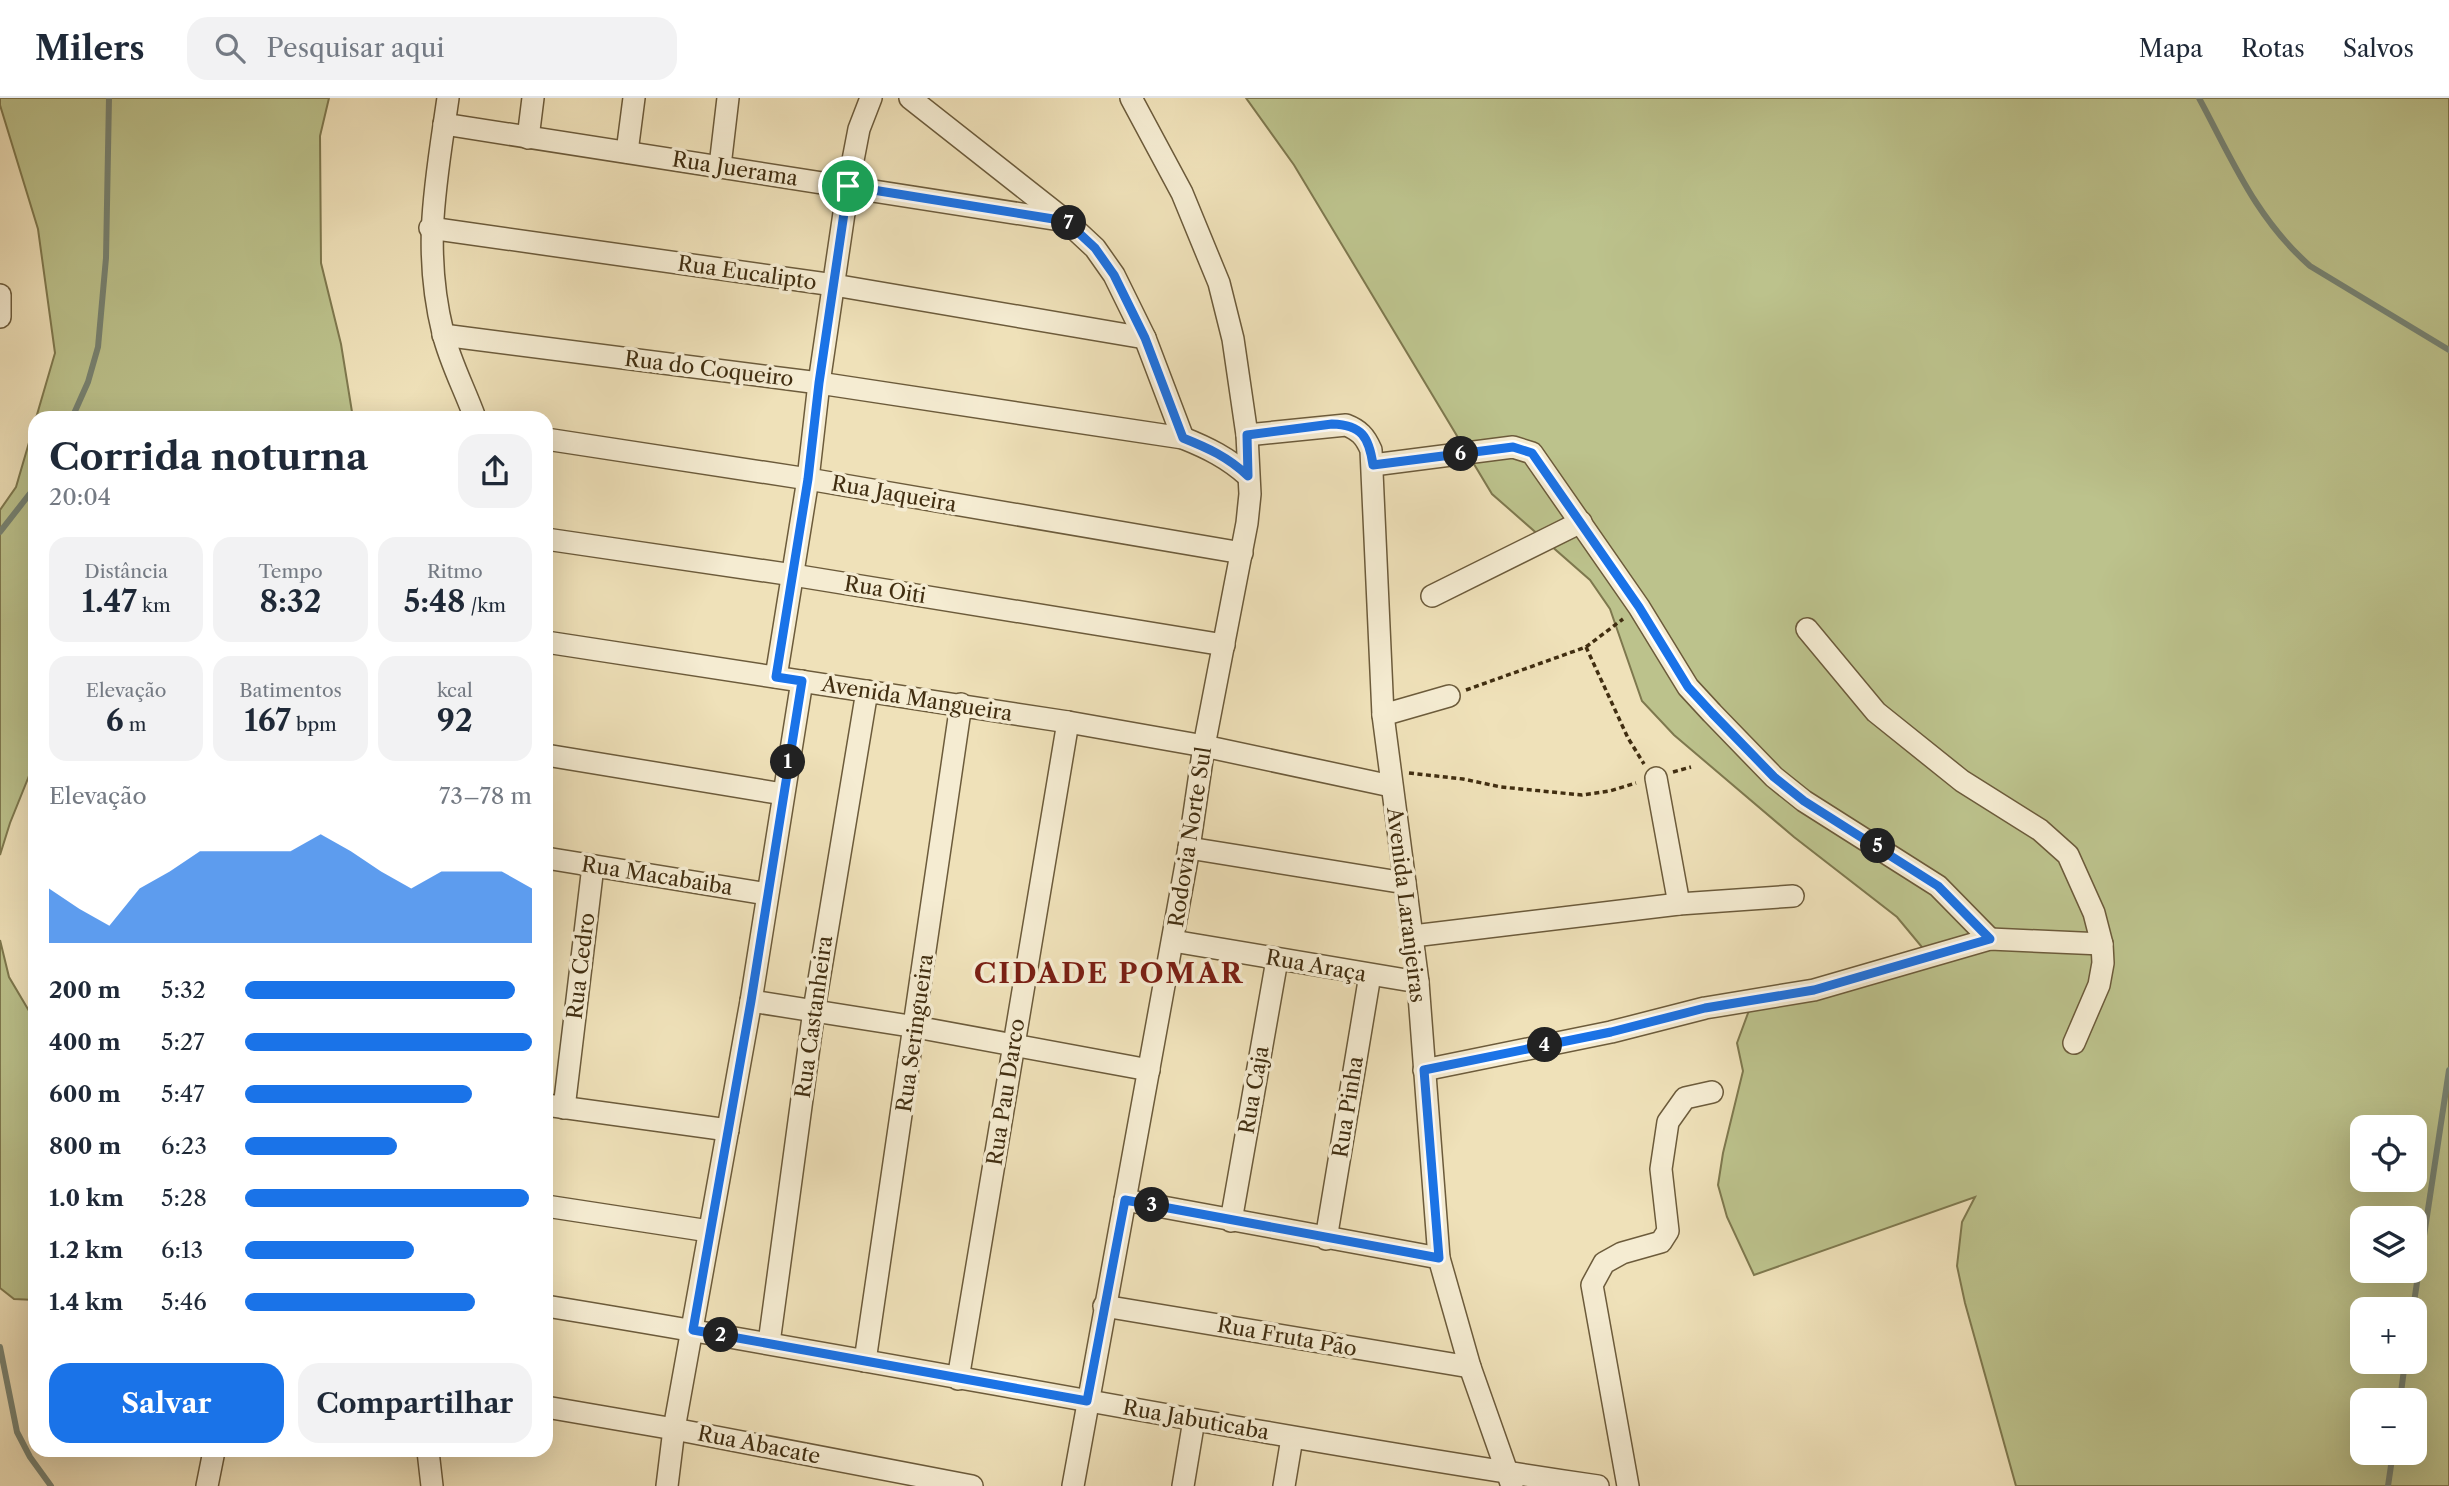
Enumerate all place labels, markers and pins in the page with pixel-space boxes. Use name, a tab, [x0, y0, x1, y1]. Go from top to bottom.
pin	[818, 156, 878, 216]
pin: 7	[1052, 206, 1086, 240]
pin: 6	[1444, 436, 1478, 472]
pin: 1	[770, 744, 806, 780]
pin: 5	[1860, 828, 1896, 864]
pin: 4	[1528, 1028, 1562, 1062]
pin: 3	[1134, 1188, 1170, 1222]
pin: 2	[704, 1318, 738, 1352]

